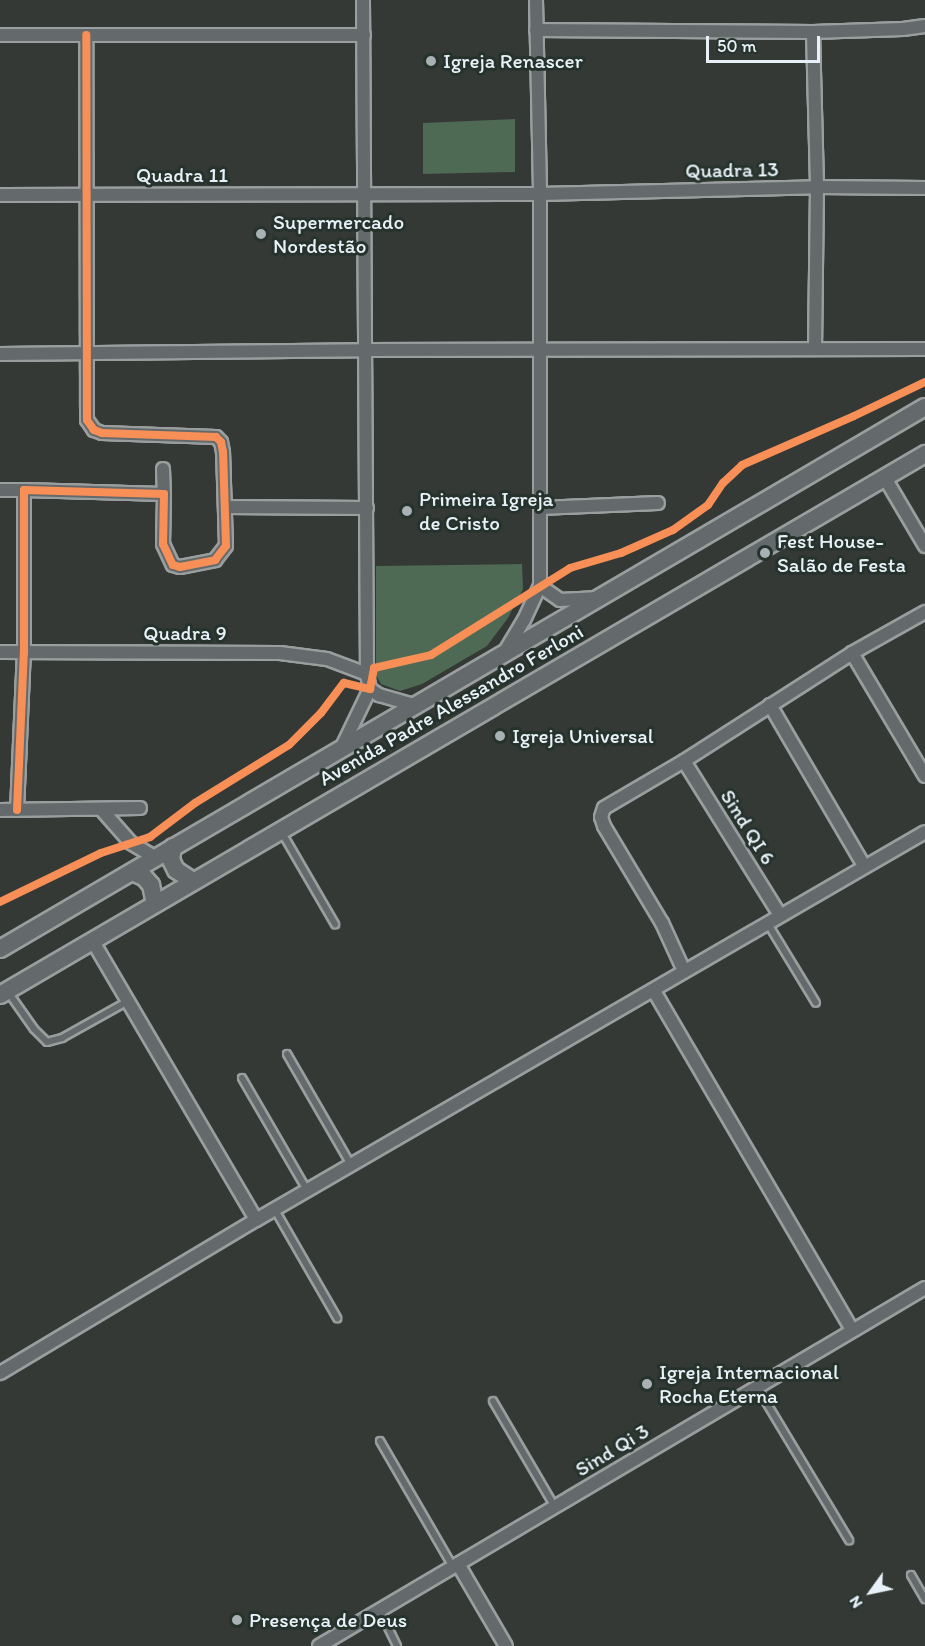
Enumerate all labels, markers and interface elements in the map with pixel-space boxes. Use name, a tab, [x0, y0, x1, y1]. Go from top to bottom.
scale bar	[709, 24, 823, 62]
text: 50 m	[717, 35, 757, 57]
place label: Igreja Renascer	[443, 48, 582, 74]
marker: Igreja Renascer	[424, 54, 438, 68]
street label: Quadra 13	[685, 157, 779, 183]
street label: Quadra 11	[136, 162, 228, 188]
place label: Supermercado Nordestão	[273, 209, 404, 259]
marker: Supermercado Nordestão	[254, 227, 268, 241]
place label: Primeira Igreja de Cristo	[419, 486, 553, 536]
marker: Primeira Igreja de Cristo	[400, 504, 414, 518]
place label: Fest House- Salão de Festa	[777, 528, 906, 578]
marker: Fest House- Salão de Festa	[758, 546, 772, 560]
street label: Avenida Padre Alessandro Ferloni	[315, 619, 587, 791]
street label: Quadra 9	[143, 620, 227, 646]
place label: Igreja Universal	[512, 723, 654, 749]
marker: Igreja Universal	[493, 729, 507, 743]
street label: Sind QI 6	[715, 785, 781, 869]
place label: Igreja Internacional Rocha Eterna	[659, 1359, 838, 1409]
marker: Igreja Internacional Rocha Eterna	[640, 1377, 654, 1391]
street label: Sind Qi 3	[570, 1418, 654, 1482]
north arrow	[841, 1562, 901, 1622]
text: N	[845, 1592, 866, 1612]
place label: Presença de Deus	[249, 1607, 407, 1633]
marker: Presença de Deus	[230, 1613, 244, 1627]

